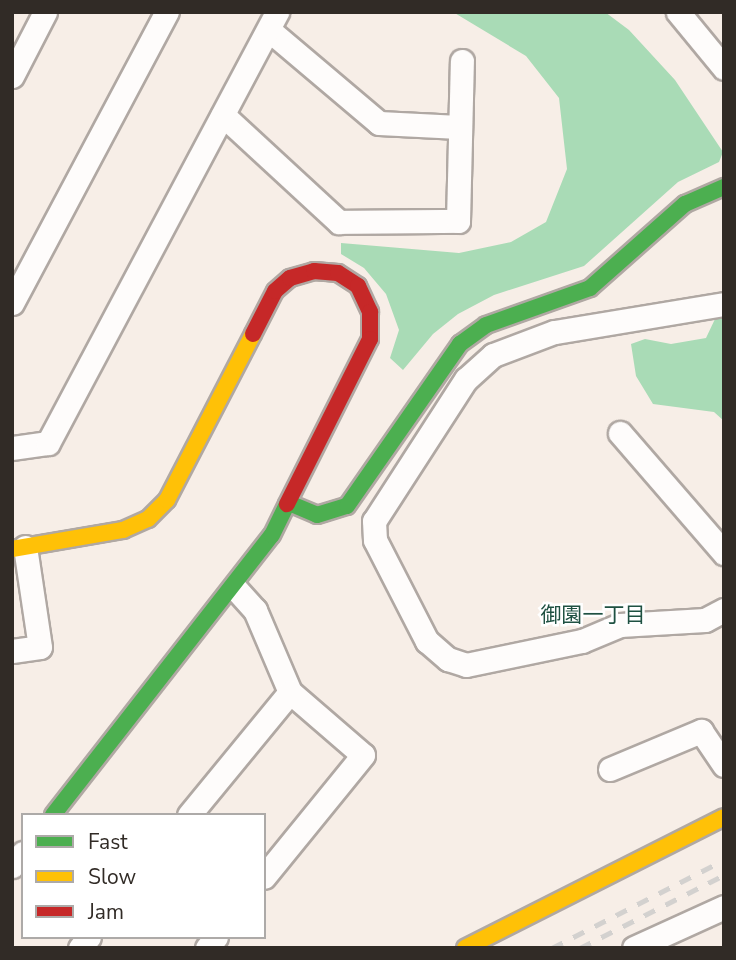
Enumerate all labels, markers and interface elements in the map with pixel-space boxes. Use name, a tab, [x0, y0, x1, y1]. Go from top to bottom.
district label: 御園一丁目	[541, 602, 645, 628]
legend	[21, 813, 266, 939]
text: Fast	[88, 828, 128, 856]
text: Slow	[88, 863, 136, 891]
text: Jam	[88, 898, 124, 926]

